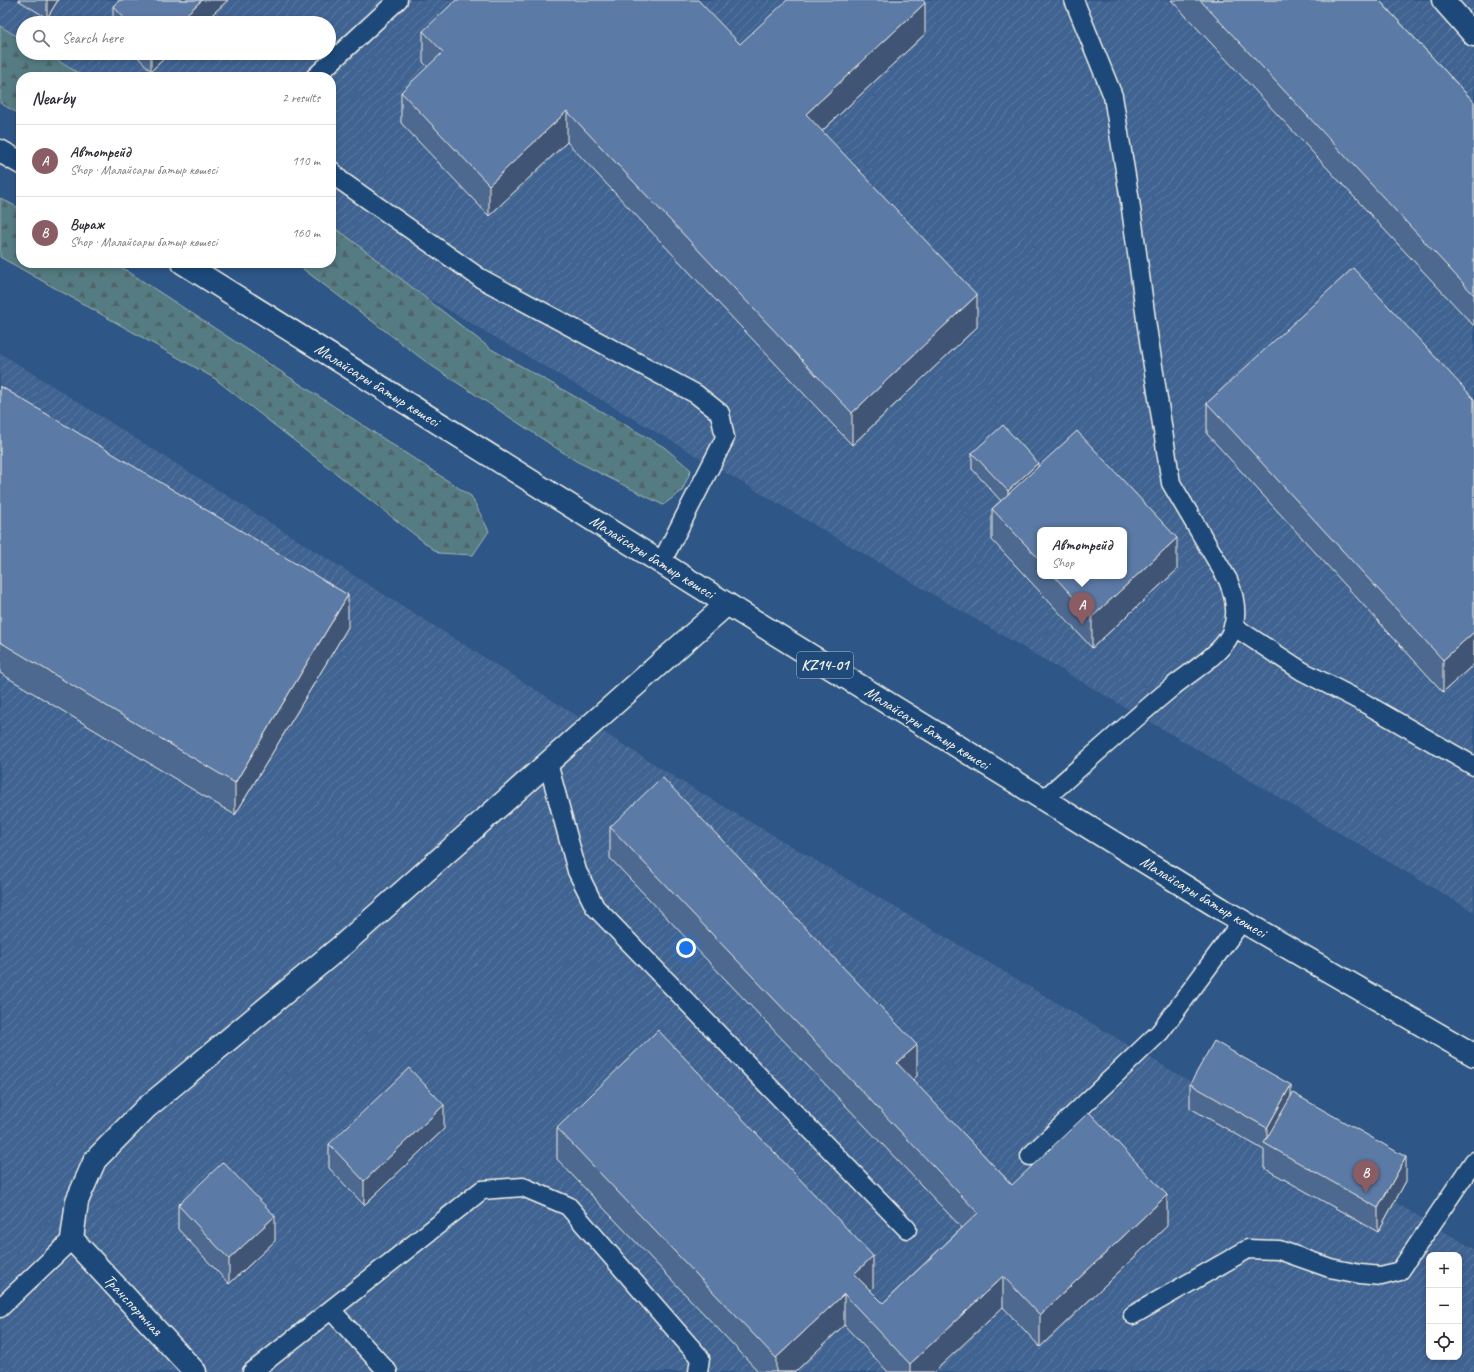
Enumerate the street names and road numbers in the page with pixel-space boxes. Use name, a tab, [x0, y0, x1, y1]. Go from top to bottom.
street label: Малайсары батыр көшесі	[311, 338, 445, 433]
street label: Малайсары батыр көшесі	[586, 510, 720, 605]
road number: KZ14-01	[797, 652, 853, 678]
street label: Малайсары батыр көшесі	[861, 681, 995, 776]
street label: Малайсары батыр көшесі	[1136, 851, 1271, 944]
street label: Транспортная	[99, 1270, 167, 1341]

